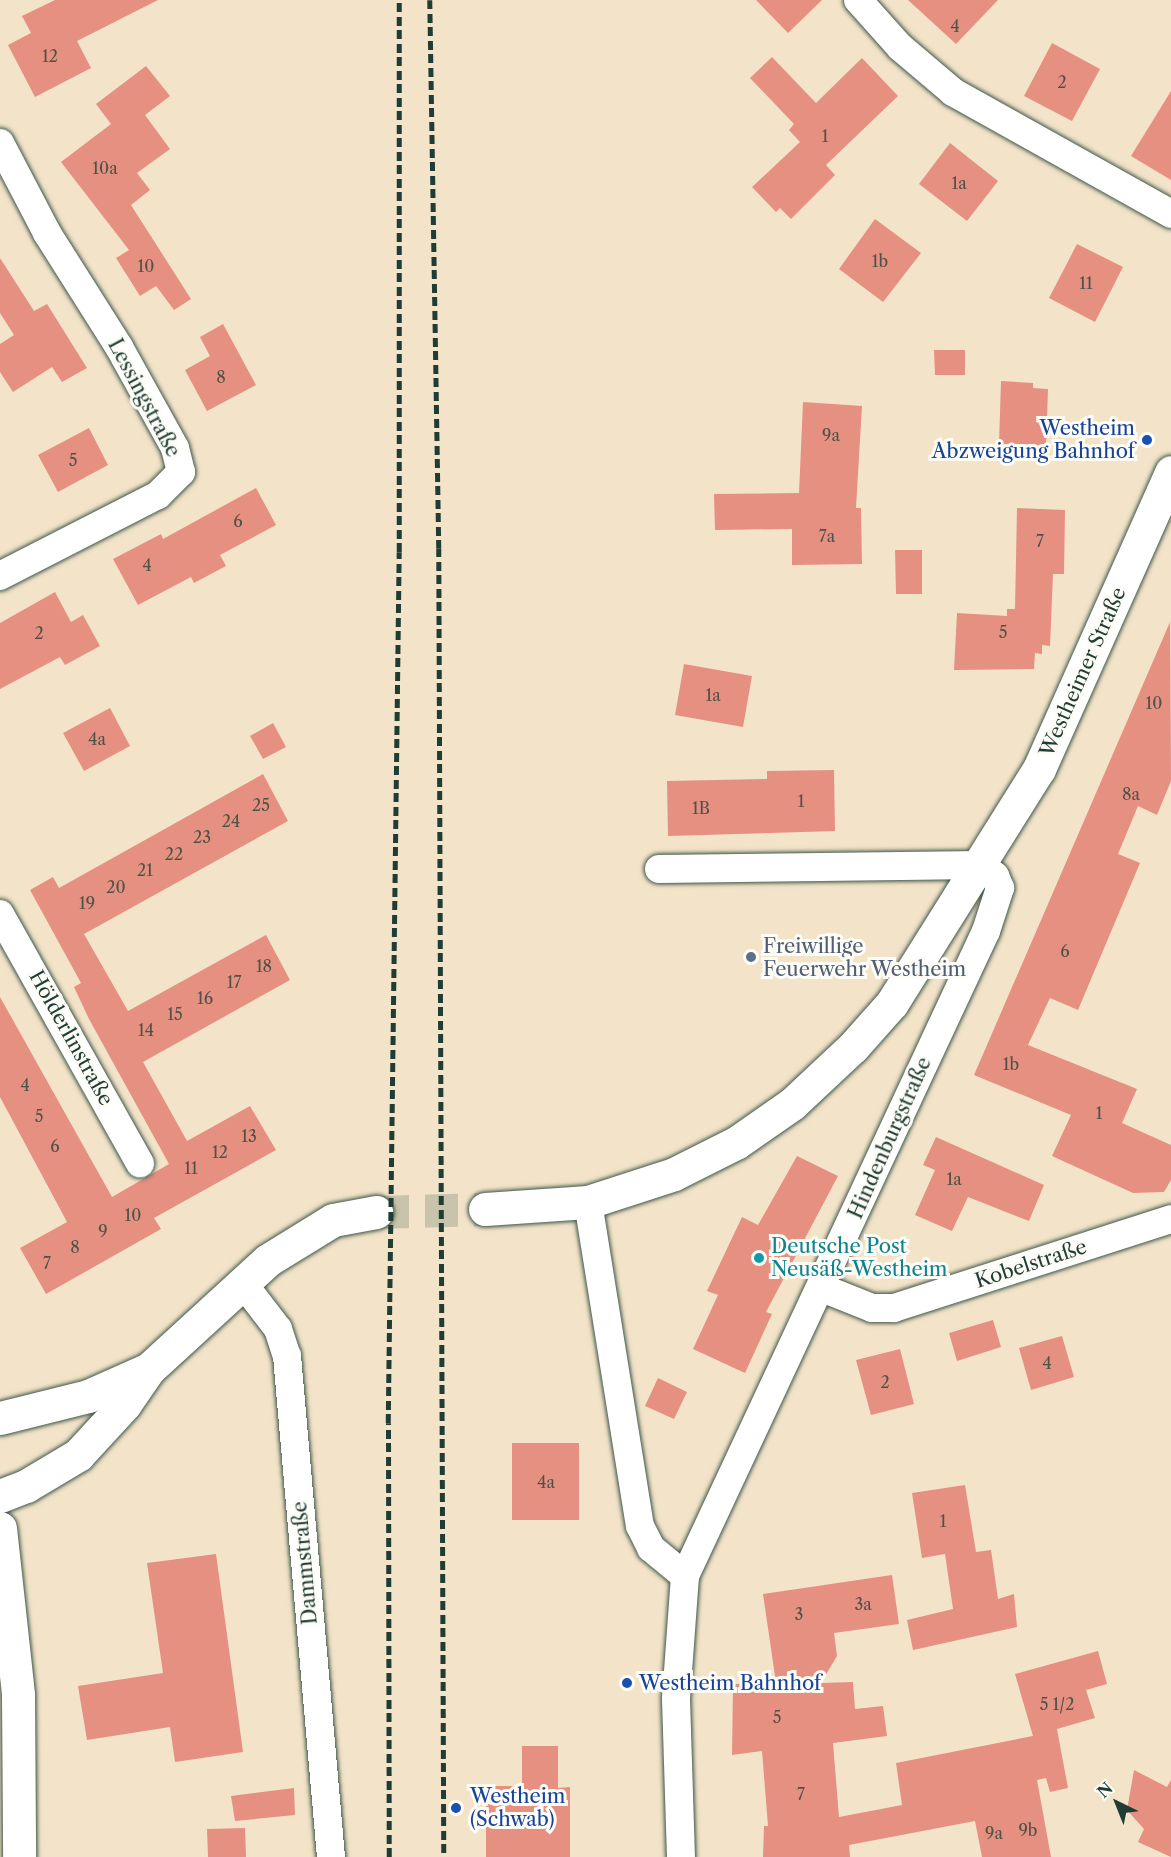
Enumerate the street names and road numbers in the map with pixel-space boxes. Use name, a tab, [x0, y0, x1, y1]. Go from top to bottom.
street label: Lessingstraße	[103, 335, 185, 461]
street label: Westheimer Straße	[1035, 583, 1131, 761]
street label: Hölderlinstraße	[24, 966, 118, 1110]
street label: Hindenburgstraße	[844, 1053, 936, 1223]
street label: Kobelstraße	[972, 1235, 1090, 1293]
street label: Dammstraße	[288, 1500, 322, 1626]

